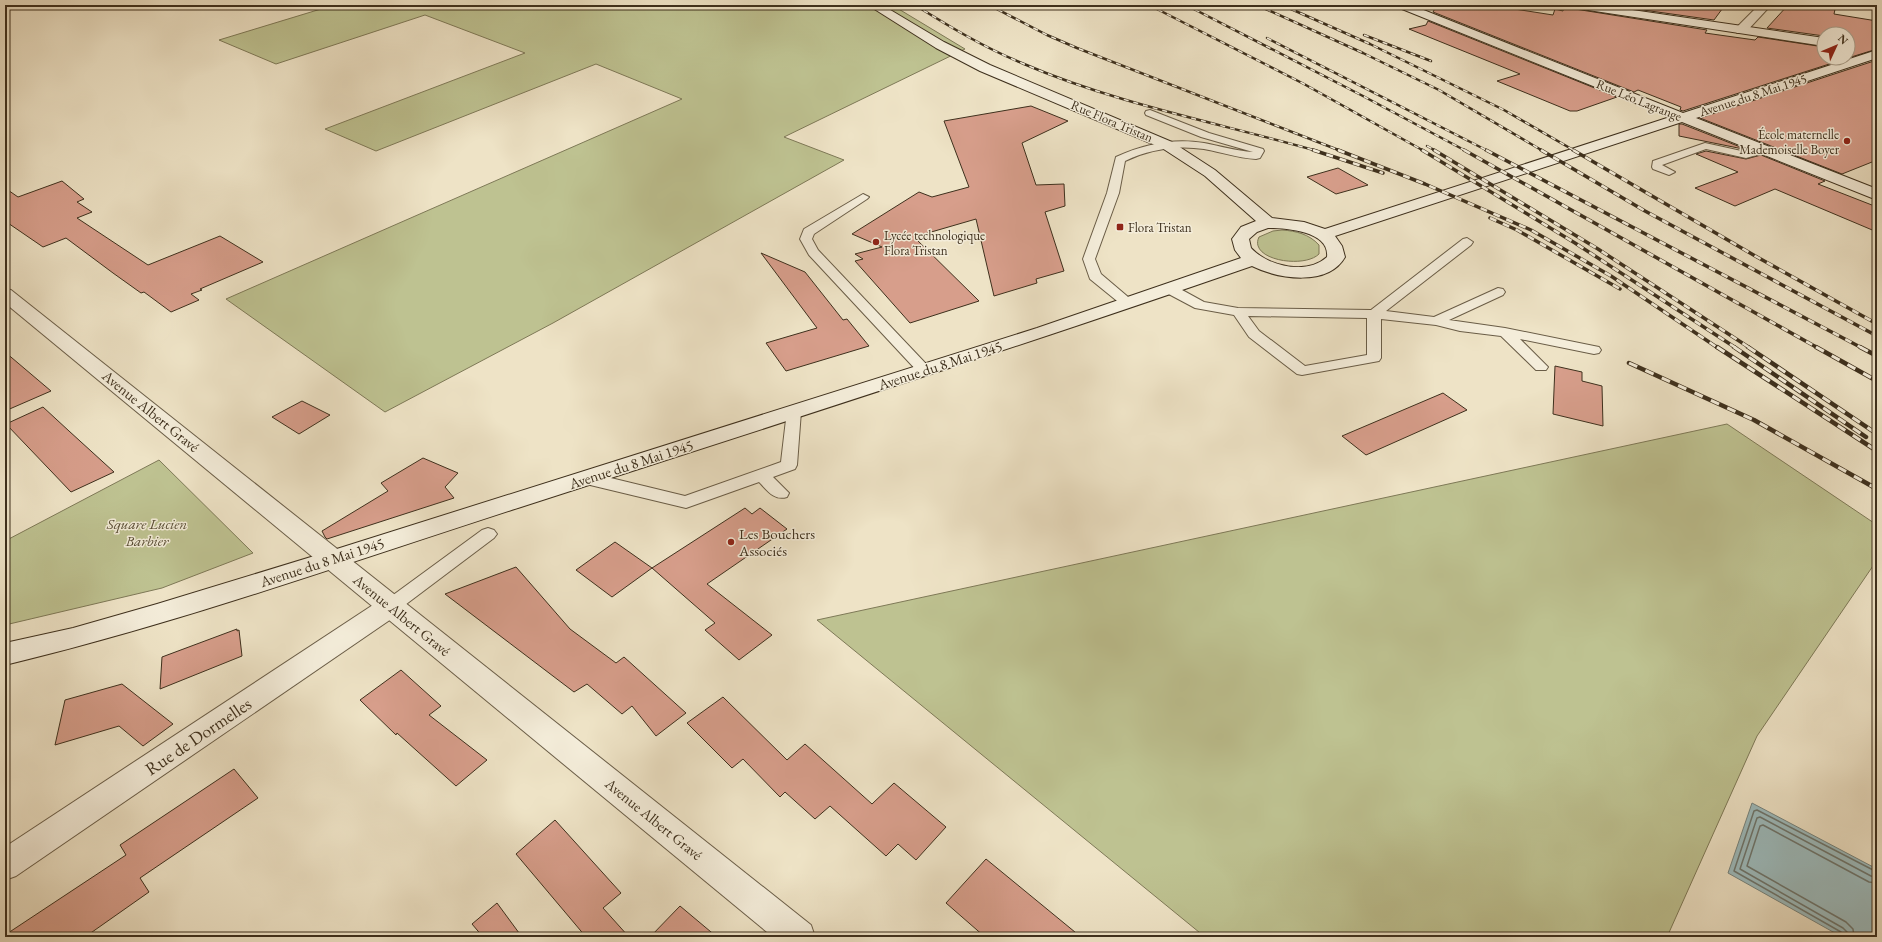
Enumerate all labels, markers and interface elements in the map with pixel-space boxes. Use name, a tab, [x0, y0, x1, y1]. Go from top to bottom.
north arrow	[1816, 26, 1856, 66]
text: N	[1835, 31, 1851, 47]
street label: Avenue du 8 Mai 1945	[1696, 70, 1809, 121]
street label: Rue Léo Lagrange	[1594, 75, 1684, 125]
street label: Rue Flora Tristan	[1068, 96, 1156, 146]
place label: École maternelle Mademoiselle Boyer	[1739, 126, 1840, 158]
marker: École maternelle Mademoiselle Boyer	[1842, 136, 1852, 146]
place label: Flora Tristan	[1128, 219, 1192, 236]
marker: Flora Tristan	[1115, 222, 1125, 232]
place label: Lycée technologique Flora Tristan	[884, 227, 985, 259]
marker: Lycée technologique Flora Tristan	[871, 237, 881, 247]
street label: Avenue du 8 Mai 1945	[875, 336, 1004, 394]
street label: Avenue Albert Gravé	[98, 365, 204, 456]
street label: Avenue du 8 Mai 1945	[566, 435, 695, 493]
park label: Square Lucien Barbier	[106, 514, 187, 550]
place label: Les Bouchers Associés	[738, 524, 815, 560]
street label: Avenue du 8 Mai 1945	[257, 533, 386, 591]
marker: Les Bouchers Associés	[726, 537, 736, 547]
street label: Avenue Albert Gravé	[349, 569, 455, 660]
street label: Rue de Dormelles	[140, 692, 256, 780]
street label: Avenue Albert Gravé	[601, 773, 707, 864]

